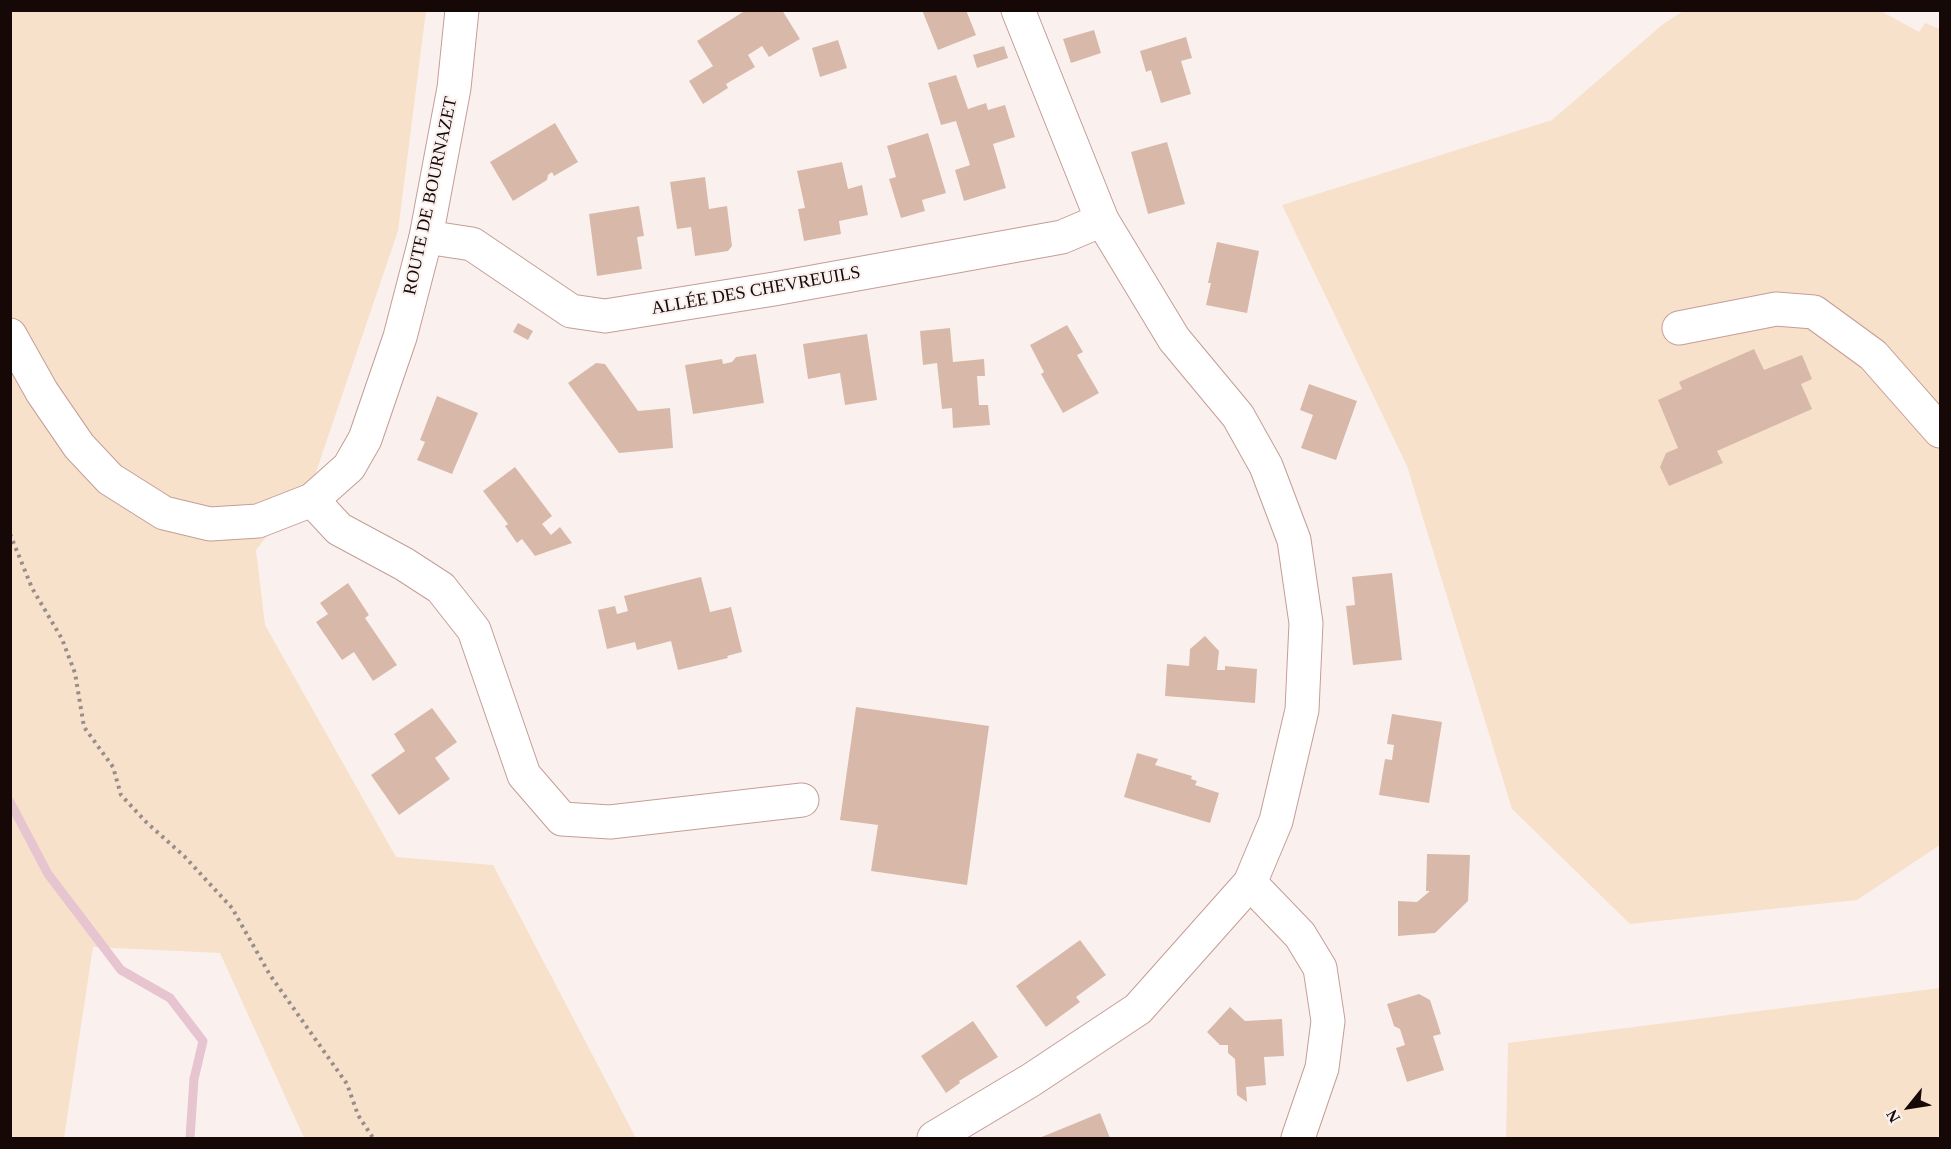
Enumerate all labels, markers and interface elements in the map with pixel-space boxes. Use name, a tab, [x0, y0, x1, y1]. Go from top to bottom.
street label: ROUTE DE BOURNAZET	[399, 95, 463, 297]
street label: ALLÉE DES CHEVREUILS	[650, 262, 862, 320]
north arrow	[1879, 1077, 1939, 1137]
text: N	[1883, 1107, 1903, 1126]

